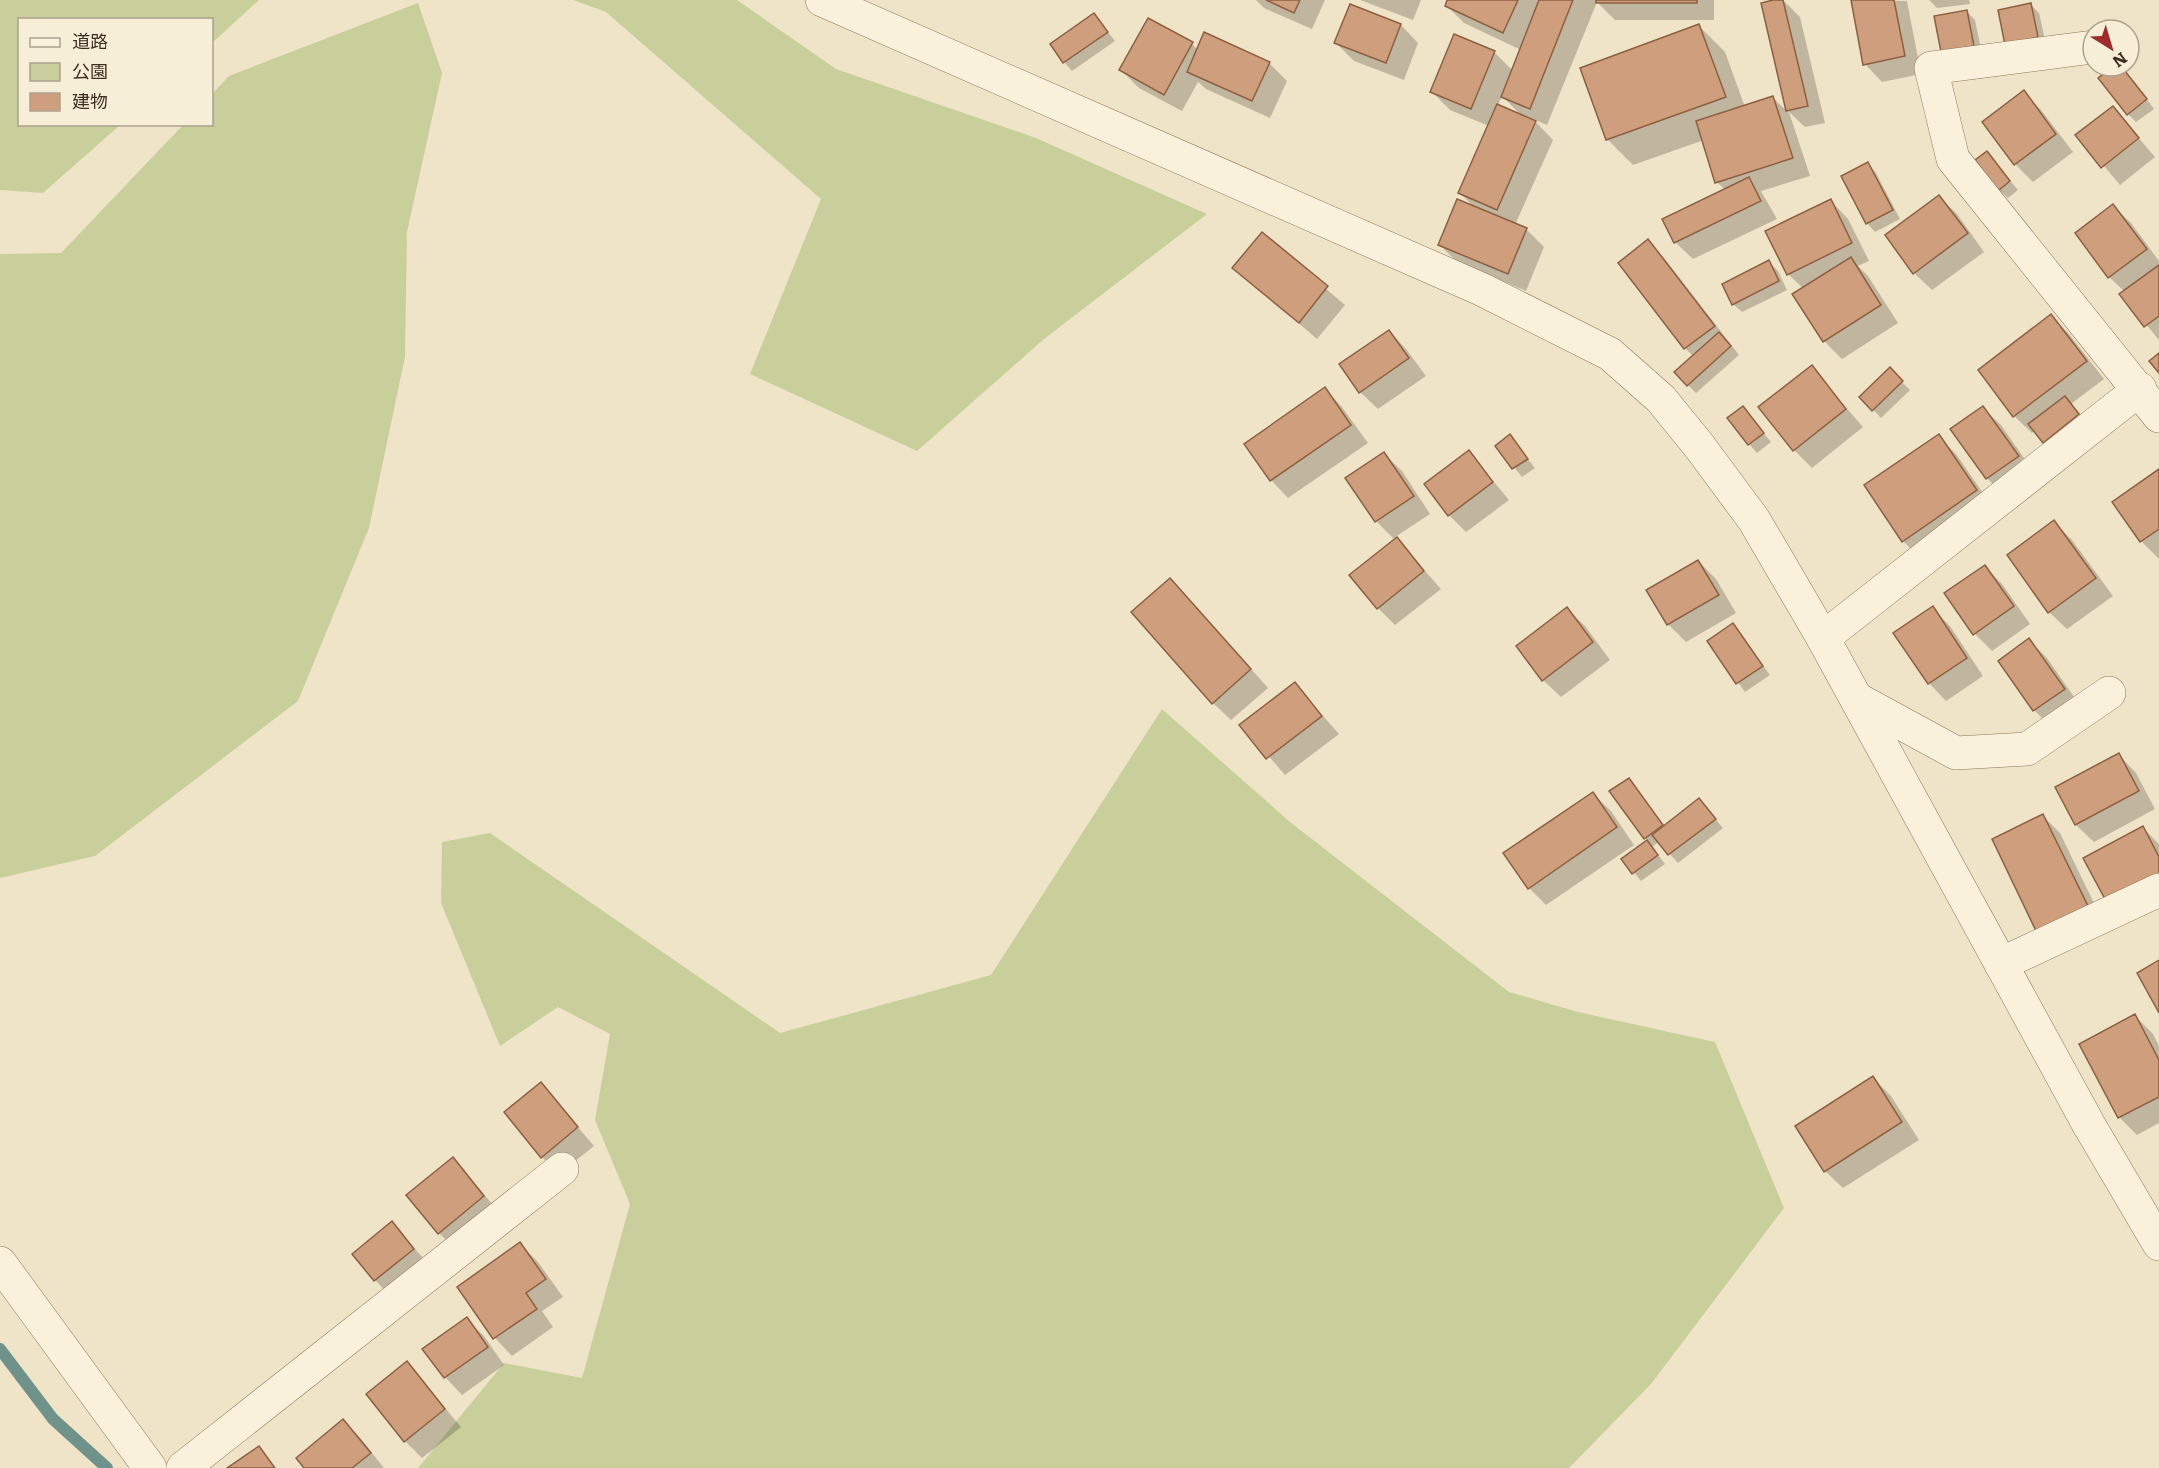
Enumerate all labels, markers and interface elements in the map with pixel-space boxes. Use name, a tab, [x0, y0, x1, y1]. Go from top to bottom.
legend	[18, 18, 213, 126]
north arrow	[2081, 18, 2141, 78]
text: 道路	[72, 27, 108, 54]
text: N	[2108, 47, 2133, 74]
text: 公園	[72, 57, 108, 84]
text: 建物	[72, 87, 108, 114]

